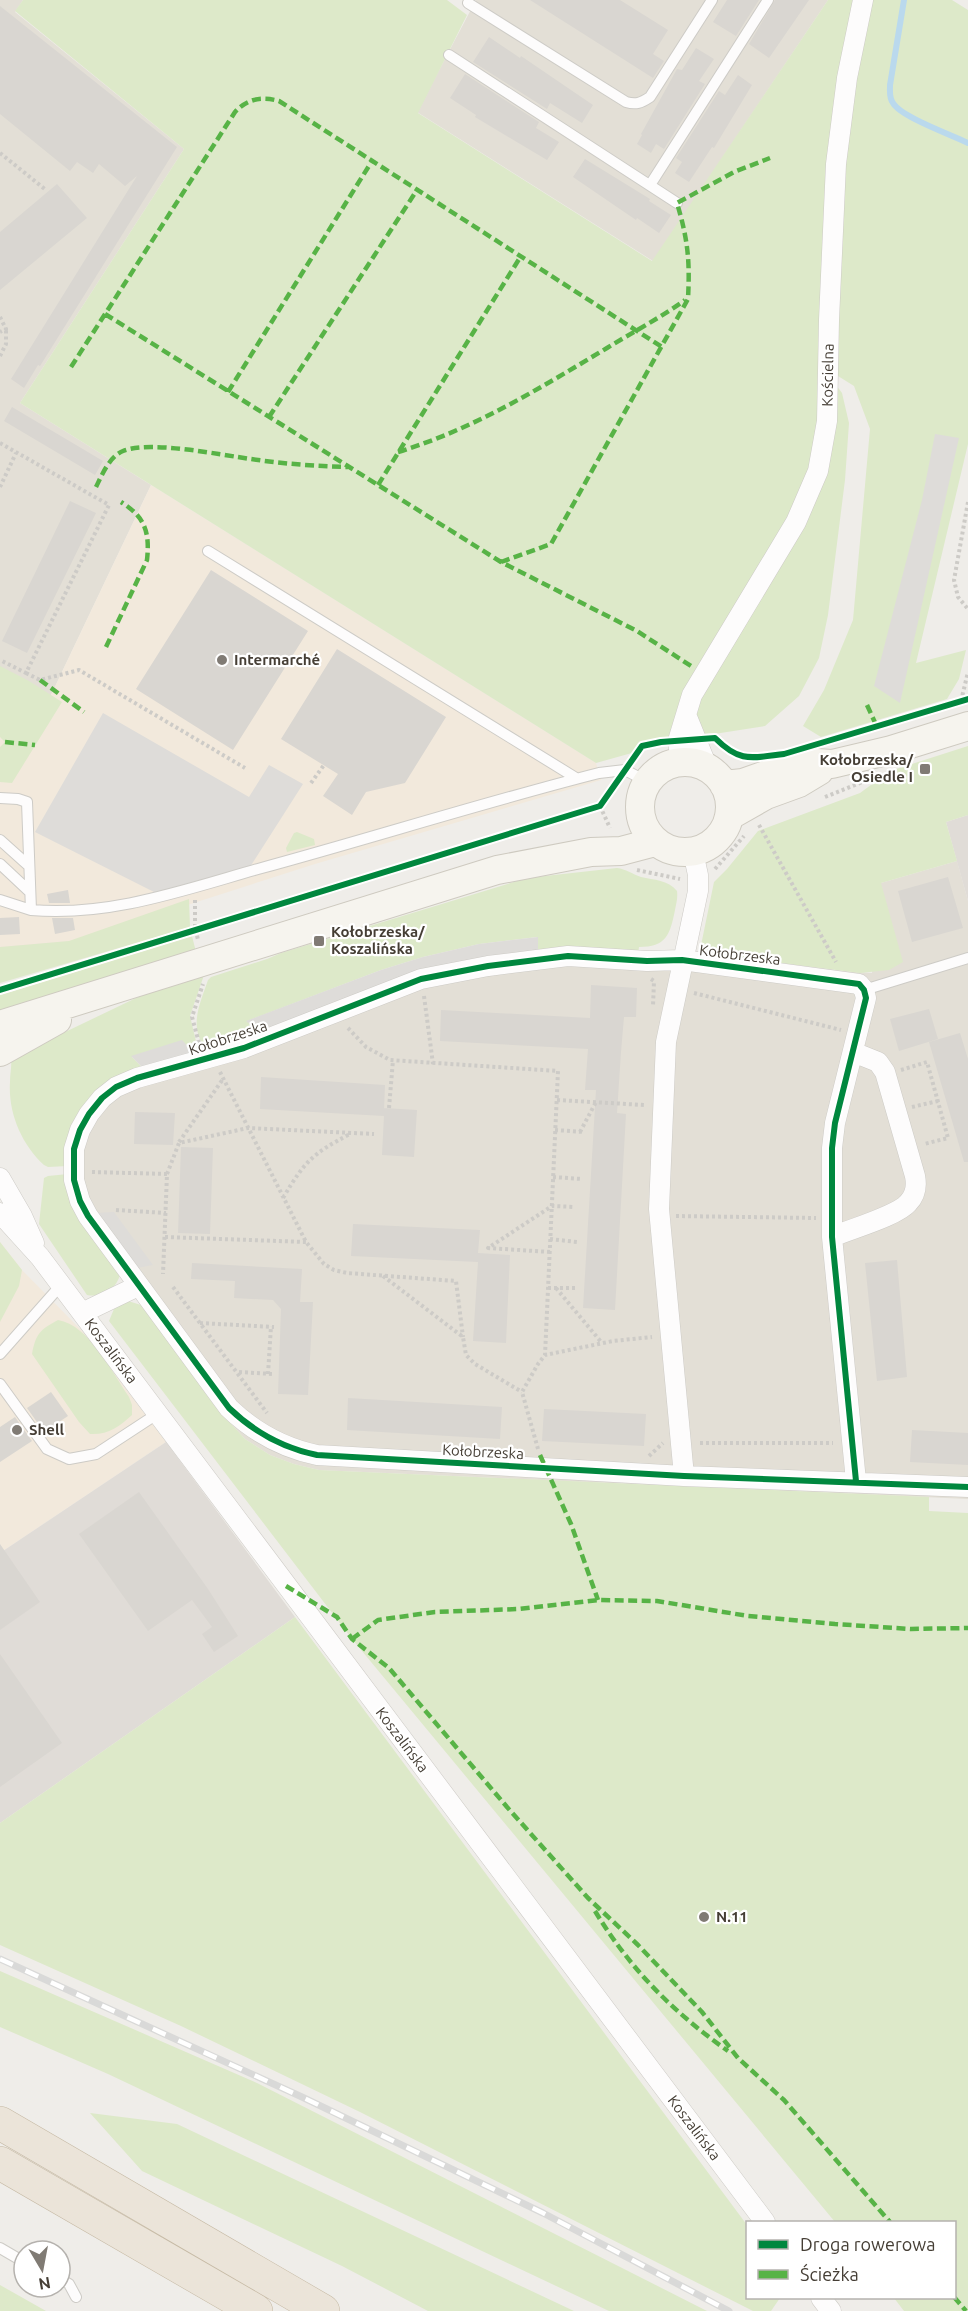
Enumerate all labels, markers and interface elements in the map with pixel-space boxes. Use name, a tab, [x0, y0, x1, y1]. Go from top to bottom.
street label: Kościelna	[818, 343, 837, 407]
place label: Intermarché	[234, 651, 320, 668]
marker: Intermarché	[215, 653, 229, 667]
place label: Kołobrzeska/ Osiedle I	[819, 751, 914, 785]
marker: Kołobrzeska/ Osiedle I	[918, 762, 932, 776]
place label: Kołobrzeska/ Koszalińska	[331, 923, 425, 957]
marker: Kołobrzeska/ Koszalińska	[312, 934, 326, 948]
street label: Kołobrzeska	[698, 941, 782, 968]
street label: Kołobrzeska	[186, 1017, 269, 1058]
street label: Koszalińska	[82, 1315, 141, 1386]
place label: Shell	[29, 1421, 64, 1438]
marker: Shell	[10, 1423, 24, 1437]
street label: Kołobrzeska	[442, 1441, 524, 1462]
street label: Koszalińska	[373, 1704, 432, 1775]
place label: N.11	[716, 1908, 748, 1925]
marker: N.11	[697, 1910, 711, 1924]
street label: Koszalińska	[665, 2092, 724, 2163]
legend	[746, 2221, 956, 2299]
text: Droga rowerowa	[800, 2234, 936, 2254]
north arrow	[12, 2239, 72, 2299]
text: Ścieżka	[800, 2263, 859, 2284]
text: N	[37, 2274, 52, 2294]

